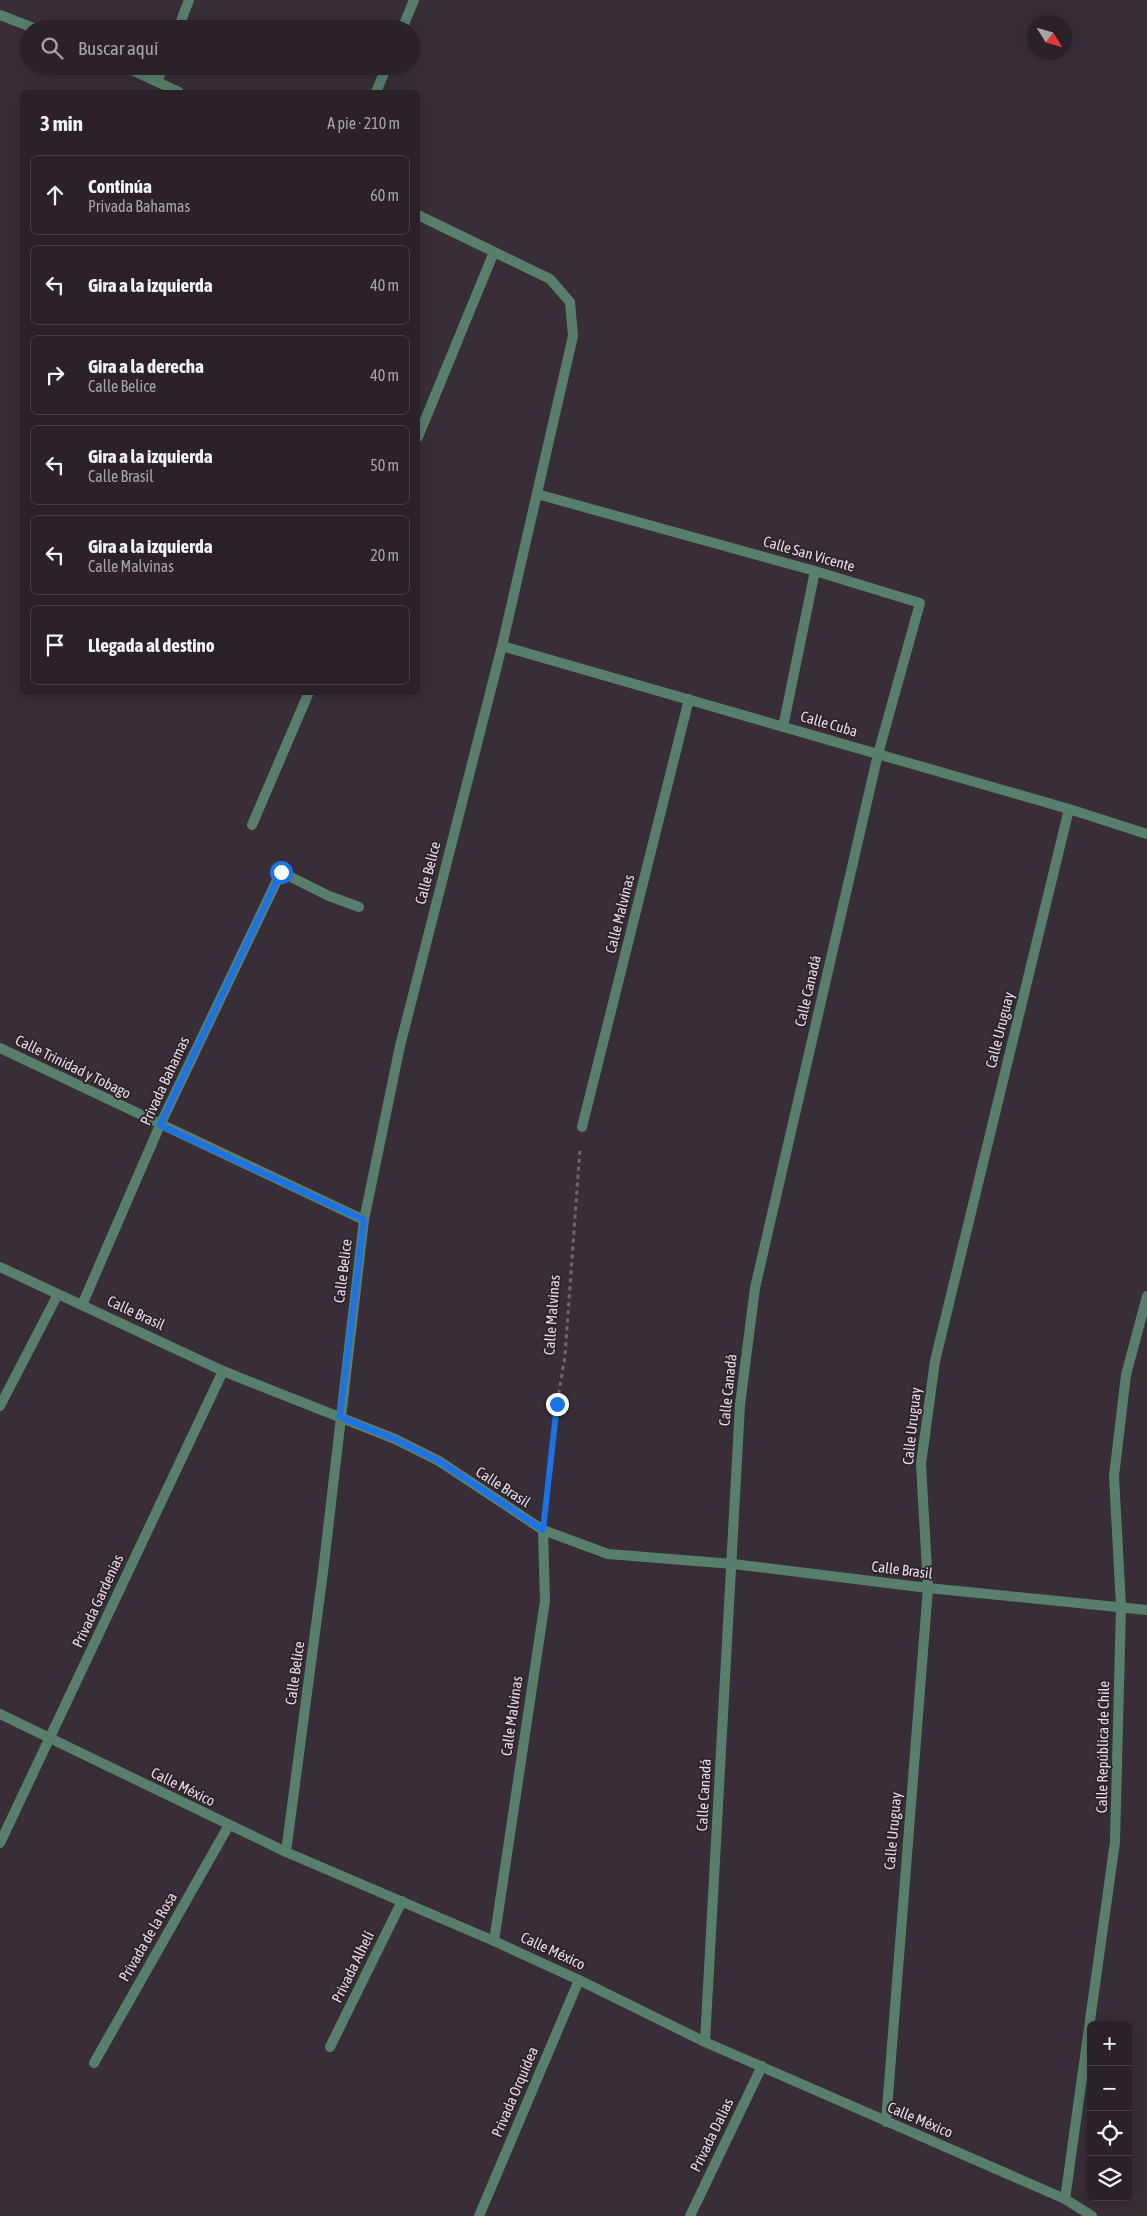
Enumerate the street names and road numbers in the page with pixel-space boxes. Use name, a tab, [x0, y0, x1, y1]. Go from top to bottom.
street label: Calle San Vicente	[761, 532, 857, 575]
street label: Calle Cuba	[799, 707, 860, 740]
street label: Calle Belice	[412, 840, 444, 906]
street label: Calle Malvinas	[602, 873, 637, 955]
street label: Calle Canadá	[791, 954, 824, 1028]
street label: Calle Uruguay	[982, 990, 1017, 1070]
street label: Calle Trinidad y Tobago	[13, 1031, 134, 1102]
street label: Privada Bahamas	[137, 1034, 192, 1128]
street label: Calle Belice	[330, 1238, 355, 1304]
street label: Calle Malvinas	[540, 1274, 563, 1356]
street label: Calle Brasil	[105, 1292, 168, 1333]
street label: Calle Canadá	[715, 1353, 740, 1427]
street label: Calle Uruguay	[899, 1386, 924, 1466]
street label: Calle Brasil	[473, 1463, 534, 1510]
street label: Privada Gardenias	[69, 1552, 127, 1650]
street label: Calle Brasil	[871, 1557, 934, 1582]
street label: Calle Belice	[282, 1640, 307, 1706]
street label: Calle Malvinas	[497, 1675, 526, 1757]
street label: Calle República de Chile	[1093, 1681, 1112, 1813]
street label: Calle Canadá	[693, 1758, 714, 1832]
street label: Calle México	[148, 1764, 218, 1809]
street label: Calle Uruguay	[881, 1791, 904, 1870]
street label: Privada de la Rosa	[115, 1889, 180, 1984]
street label: Privada Alhelí	[328, 1928, 377, 2005]
street label: Calle México	[518, 1928, 588, 1973]
street label: Privada Orquídea	[488, 2044, 541, 2139]
street label: Privada Dalias	[686, 2095, 737, 2174]
street label: Calle México	[885, 2098, 955, 2141]

